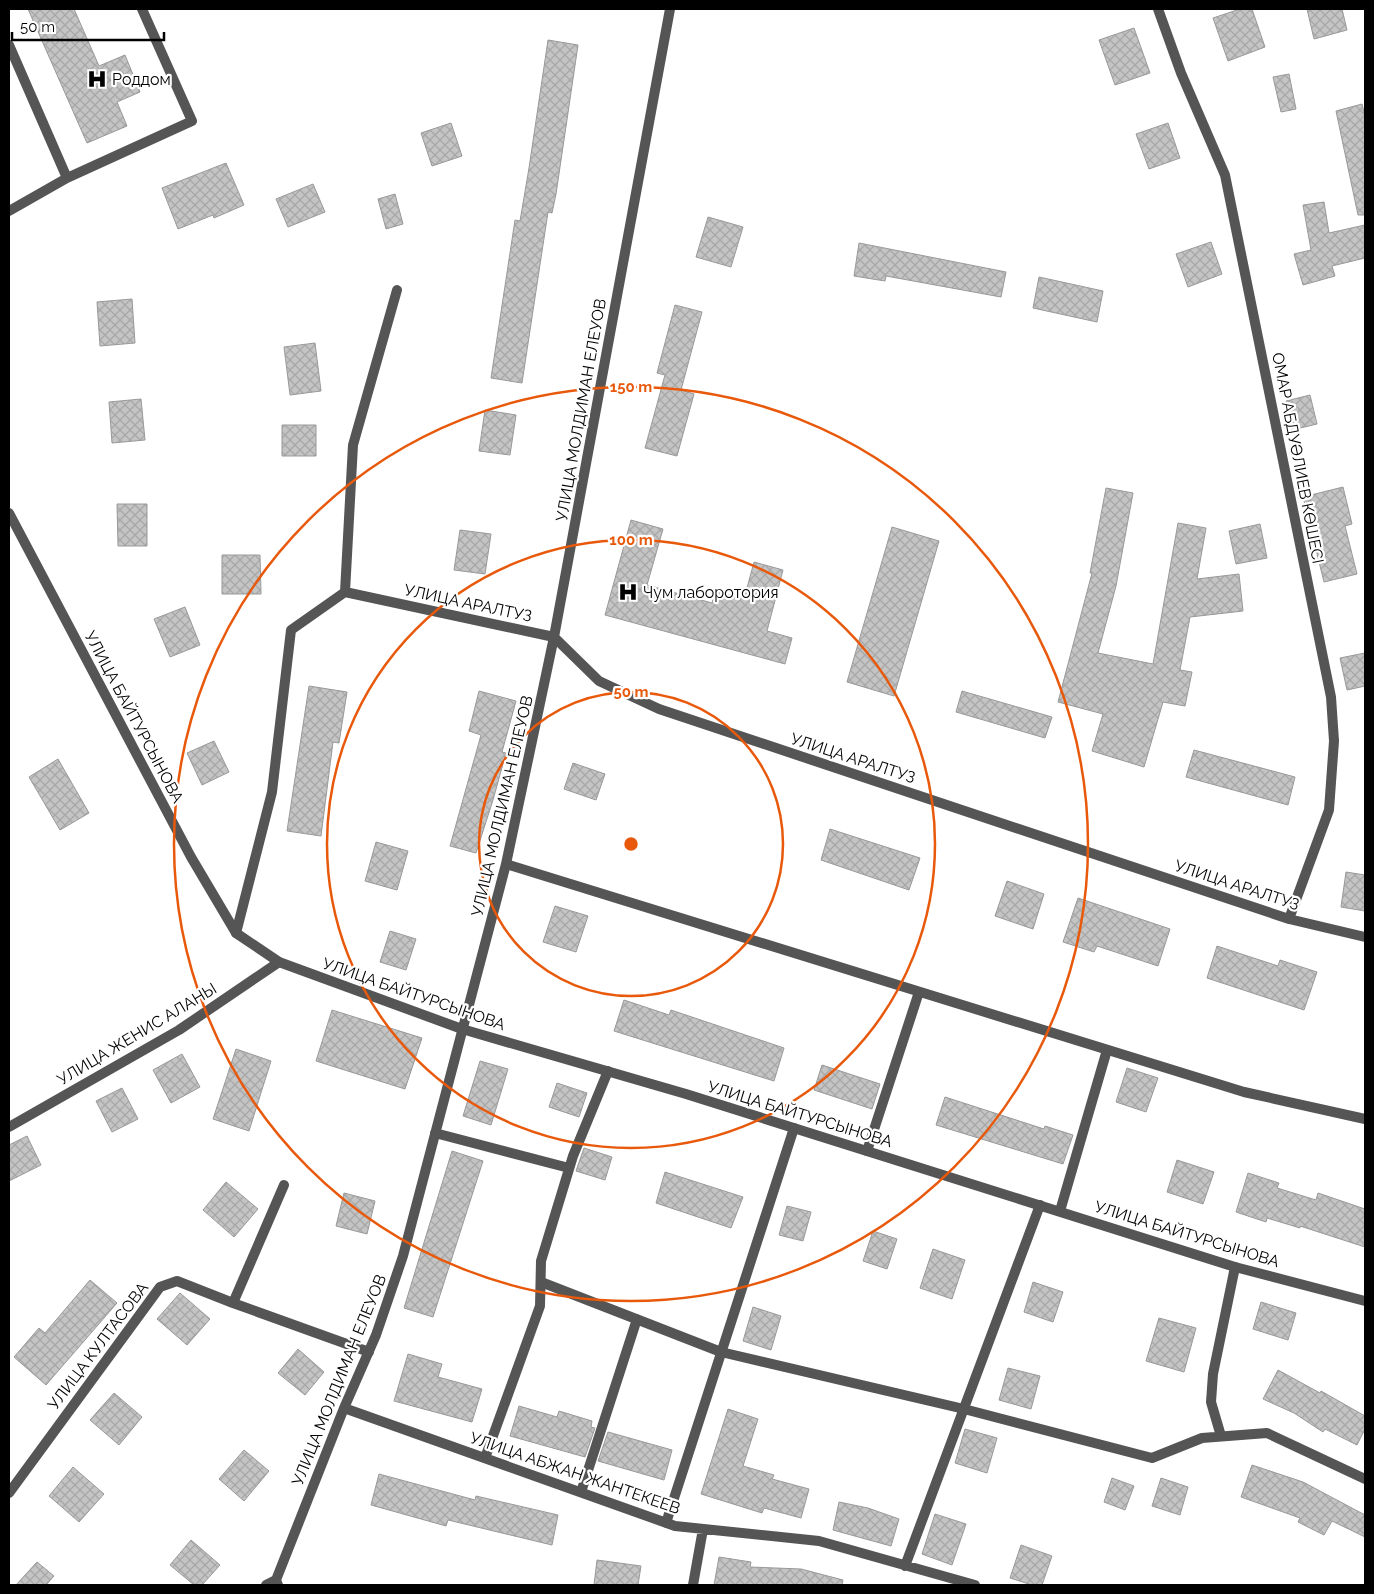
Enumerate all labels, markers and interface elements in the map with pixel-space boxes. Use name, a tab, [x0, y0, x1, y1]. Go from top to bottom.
scale bar	[12, 10, 165, 42]
text: 50 m	[20, 18, 55, 36]
hospital icon: Роддом	[86, 68, 108, 90]
place label: Роддом	[112, 70, 171, 89]
street label: УЛИЦА МОЛДИМАН ЕЛЕУОВ	[552, 297, 610, 523]
street label: ОМАР АБДУӘЛИЕВ КӨШЕСІ	[1268, 351, 1328, 565]
text: 150 m	[610, 378, 652, 396]
text: 100 m	[609, 531, 653, 549]
street label: УЛИЦА АРАЛТУЗ	[402, 580, 534, 626]
hospital icon: Чум лаборотория	[617, 581, 639, 603]
place label: Чум лаборотория	[643, 583, 779, 602]
street label: УЛИЦА БАЙТУРСЫНОВА	[80, 628, 188, 806]
text: 50 m	[613, 683, 649, 701]
street label: УЛИЦА МОЛДИМАН ЕЛЕУОВ	[467, 694, 537, 918]
street label: УЛИЦА АРАЛТУЗ	[788, 729, 918, 787]
centre of rings	[622, 835, 640, 853]
street label: УЛИЦА АРАЛТУЗ	[1172, 856, 1302, 914]
street label: УЛИЦА БАЙТУРСЫНОВА	[320, 954, 508, 1034]
street label: УЛИЦА ЖЕНИС АЛАНЫ	[54, 979, 220, 1089]
street label: УЛИЦА БАЙТУРСЫНОВА	[705, 1077, 895, 1151]
street label: УЛИЦА БАЙТУРСЫНОВА	[1092, 1197, 1282, 1271]
street label: УЛИЦА МОЛДИМАН ЕЛЕУОВ	[288, 1272, 390, 1488]
street label: УЛИЦА КУЛТАСОВА	[44, 1278, 152, 1413]
street label: УЛИЦА АБЖАН ЖАНТЕКЕЕВ	[467, 1428, 683, 1518]

